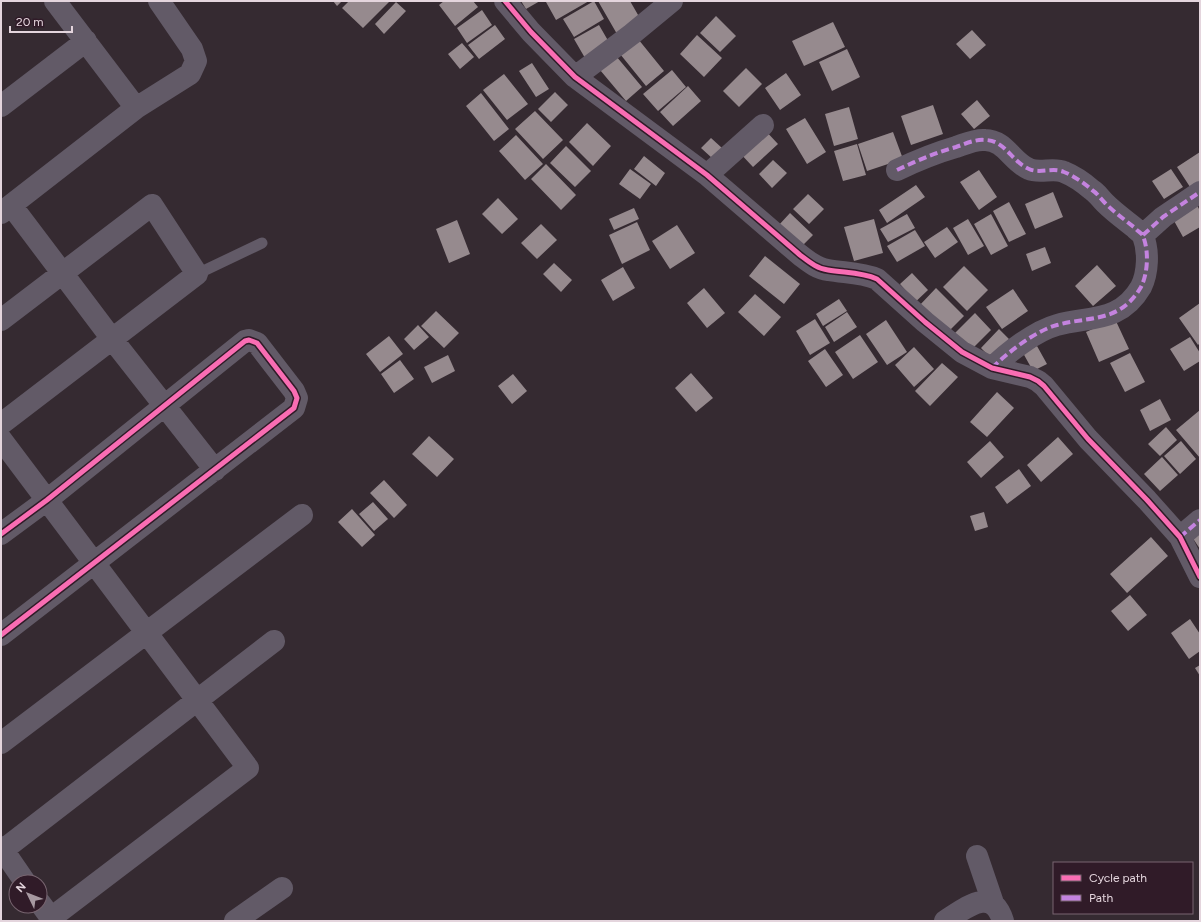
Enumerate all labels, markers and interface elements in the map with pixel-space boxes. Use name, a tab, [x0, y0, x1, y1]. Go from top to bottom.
scale bar	[10, 8, 72, 34]
text: 20 m	[16, 15, 44, 29]
legend	[1053, 862, 1193, 914]
text: Cycle path	[1089, 871, 1147, 885]
north arrow	[8, 874, 48, 914]
text: N	[13, 880, 29, 895]
text: Path	[1089, 891, 1113, 905]

